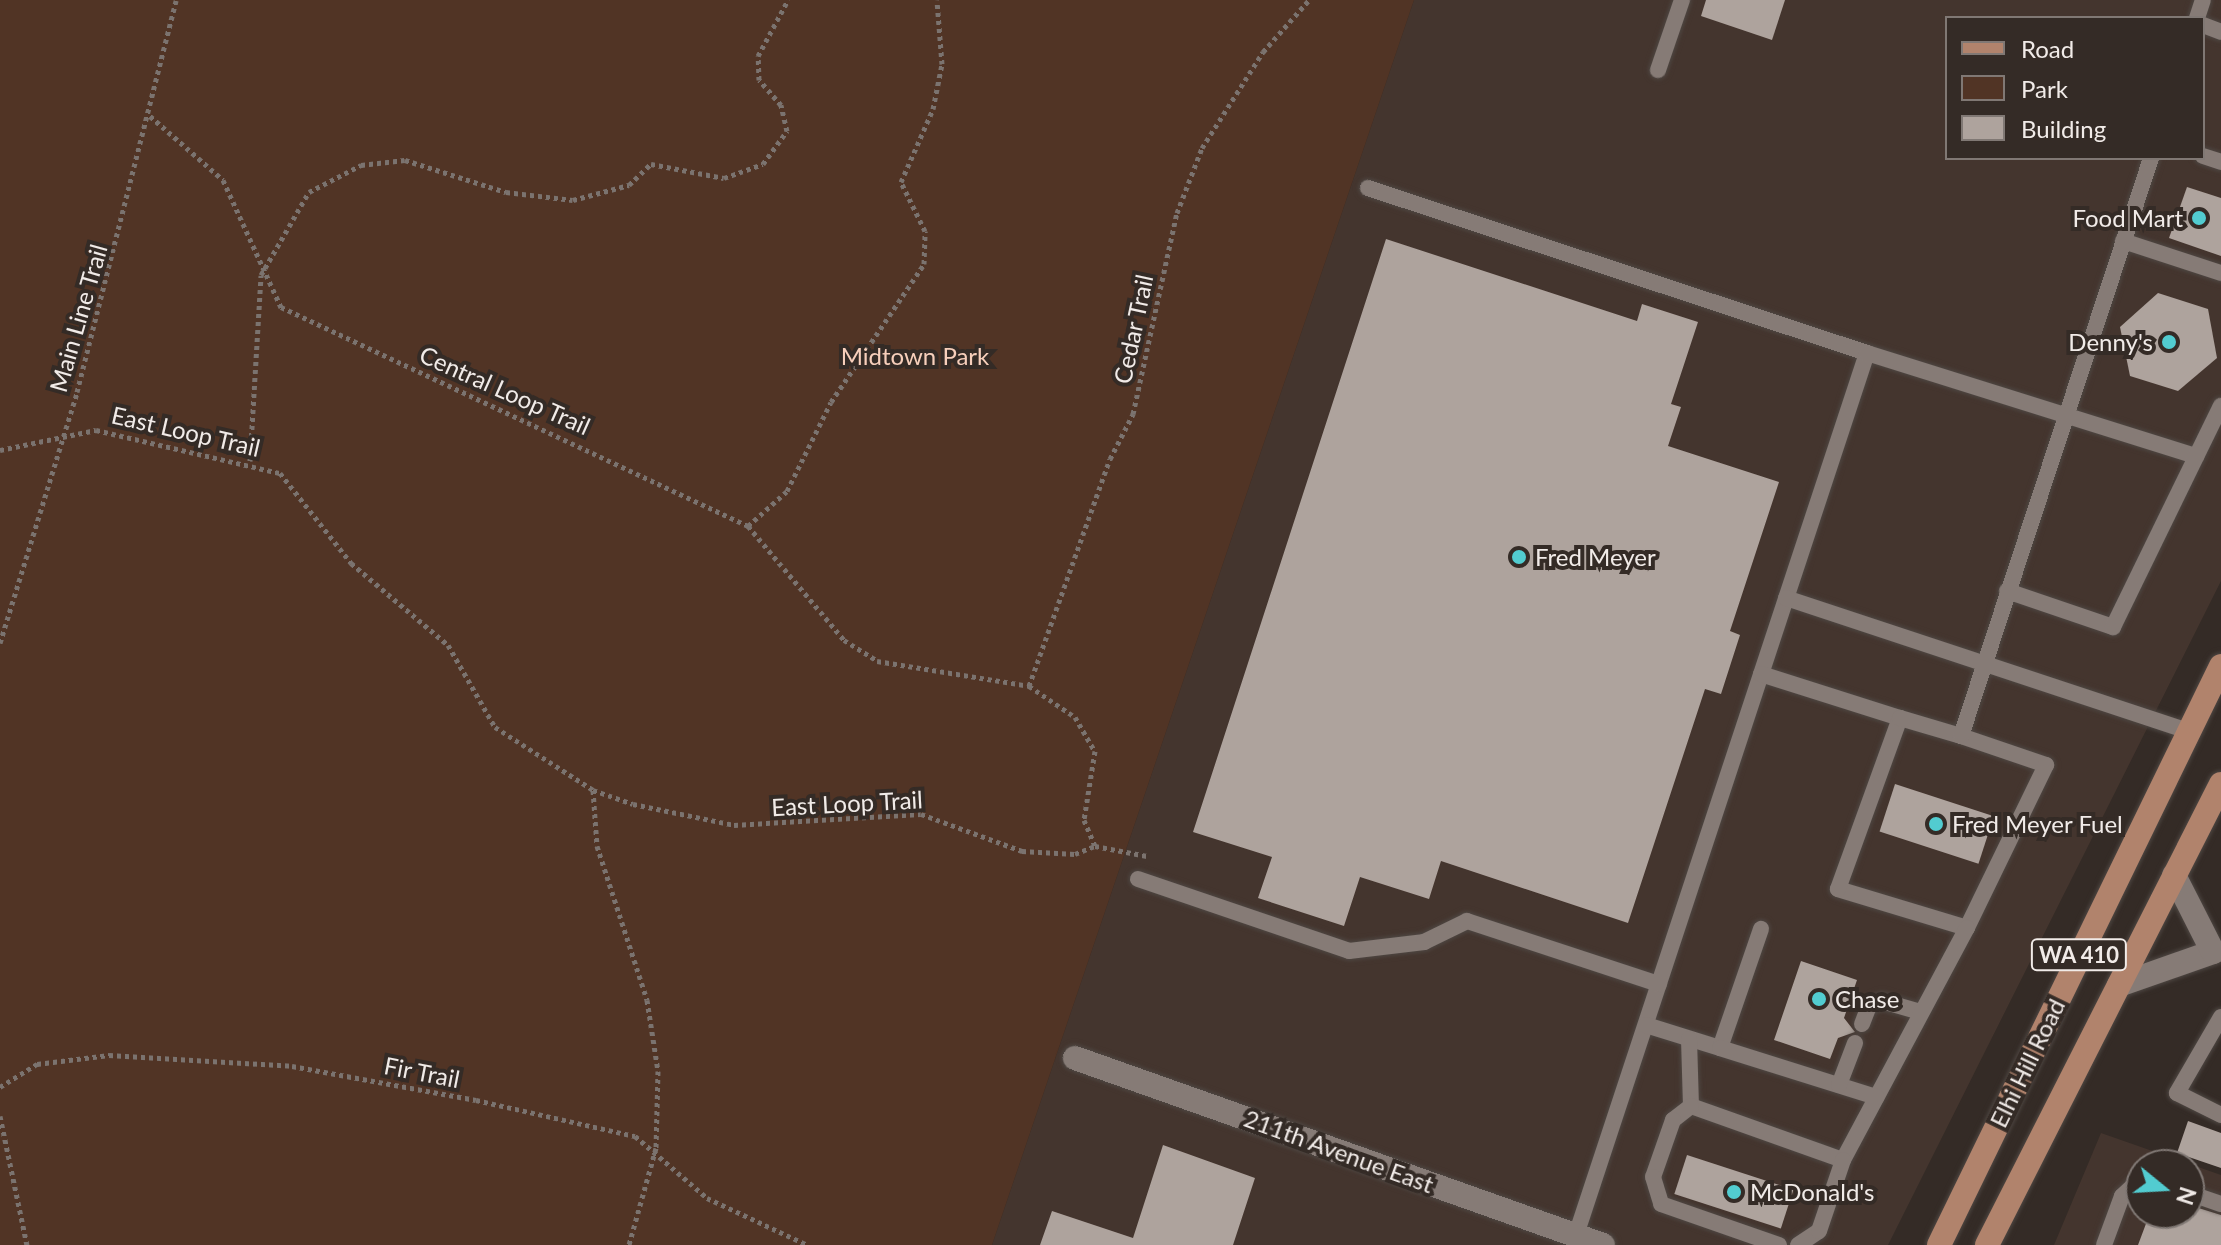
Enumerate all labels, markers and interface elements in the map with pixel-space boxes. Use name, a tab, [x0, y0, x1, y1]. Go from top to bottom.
legend	[1945, 16, 2205, 160]
text: Road	[2021, 34, 2074, 63]
text: Park	[2021, 74, 2068, 103]
text: Building	[2021, 114, 2106, 143]
place label: Food Mart	[2072, 204, 2183, 232]
marker: Food Mart	[2190, 209, 2208, 227]
street label: Main Line Trail	[43, 241, 113, 395]
street label: Cedar Trail	[1107, 271, 1159, 387]
place label: Denny's	[2068, 328, 2153, 356]
marker: Denny's	[2160, 333, 2178, 351]
street label: Central Loop Trail	[415, 339, 595, 441]
park label: Midtown Park	[841, 342, 989, 370]
street label: East Loop Trail	[108, 400, 264, 462]
place label: Fred Meyer	[1535, 543, 1656, 571]
marker: Fred Meyer	[1510, 548, 1528, 566]
street label: East Loop Trail	[770, 785, 924, 821]
place label: Fred Meyer Fuel	[1952, 810, 2123, 838]
marker: Fred Meyer Fuel	[1927, 815, 1945, 833]
road number: WA 410	[2029, 937, 2129, 973]
place label: Chase	[1835, 985, 1899, 1013]
marker: Chase	[1810, 990, 1828, 1008]
street label: Elhi Hill Road	[1984, 994, 2070, 1132]
street label: Fir Trail	[381, 1050, 463, 1094]
street label: 211th Avenue East	[1240, 1103, 1438, 1199]
north arrow	[2125, 1149, 2205, 1229]
place label: McDonald's	[1750, 1178, 1874, 1206]
marker: McDonald's	[1725, 1183, 1743, 1201]
text: N	[2171, 1184, 2202, 1208]

